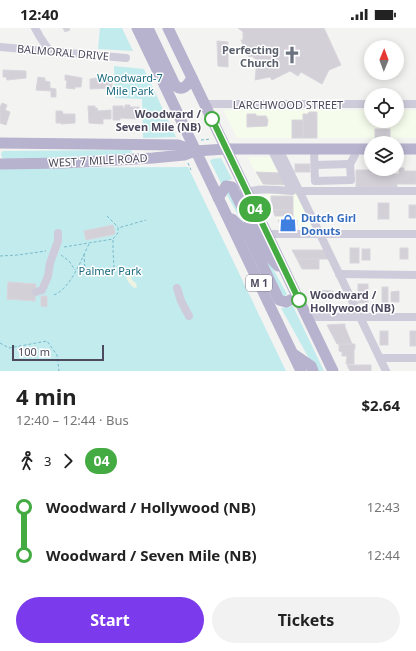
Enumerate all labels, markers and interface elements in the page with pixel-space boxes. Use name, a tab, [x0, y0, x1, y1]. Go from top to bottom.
text: 12:40	[20, 4, 59, 24]
north arrow	[364, 40, 404, 80]
map controls	[364, 40, 404, 176]
street label: BALMORAL DRIVE	[16, 41, 110, 63]
place label: Perfecting Church	[222, 42, 279, 70]
church icon: Perfecting Church	[282, 45, 302, 65]
park label: Woodward-7 Mile Park	[97, 70, 163, 98]
button: locate	[364, 88, 404, 128]
street label: LARCHWOOD STREET	[233, 97, 343, 112]
place label: Woodward / Seven Mile (NB)	[116, 106, 201, 134]
marker: Woodward / Seven Mile (NB)	[204, 111, 220, 127]
button: layers	[364, 136, 404, 176]
street label: WEST 7 MILE ROAD	[48, 150, 148, 170]
line badge: 04	[237, 196, 273, 222]
text: 04	[247, 199, 263, 218]
place label: Dutch Girl Donuts	[301, 210, 356, 238]
shop icon: Dutch Girl Donuts	[278, 213, 298, 233]
park label: Palmer Park	[79, 263, 142, 278]
road number: M 1	[246, 275, 272, 291]
place label: Woodward / Hollywood (NB)	[310, 287, 395, 315]
marker: Woodward / Hollywood (NB)	[291, 292, 307, 308]
scale bar	[12, 343, 104, 362]
text: 100 m	[18, 344, 50, 359]
text: 4 min	[16, 381, 77, 411]
text: $2.64	[361, 395, 400, 415]
text: 12:40 – 12:44 · Bus	[16, 411, 129, 429]
icon: walk	[16, 450, 38, 472]
icon: forward	[57, 450, 79, 472]
text: 04	[93, 451, 109, 470]
text: 3	[44, 452, 51, 470]
text: Woodward / Hollywood (NB)	[46, 497, 256, 517]
text: 12:43	[367, 498, 400, 516]
text: Woodward / Seven Mile (NB)	[46, 545, 257, 565]
text: 12:44	[367, 546, 400, 564]
button: Start	[16, 597, 204, 643]
button: Tickets	[212, 597, 400, 643]

